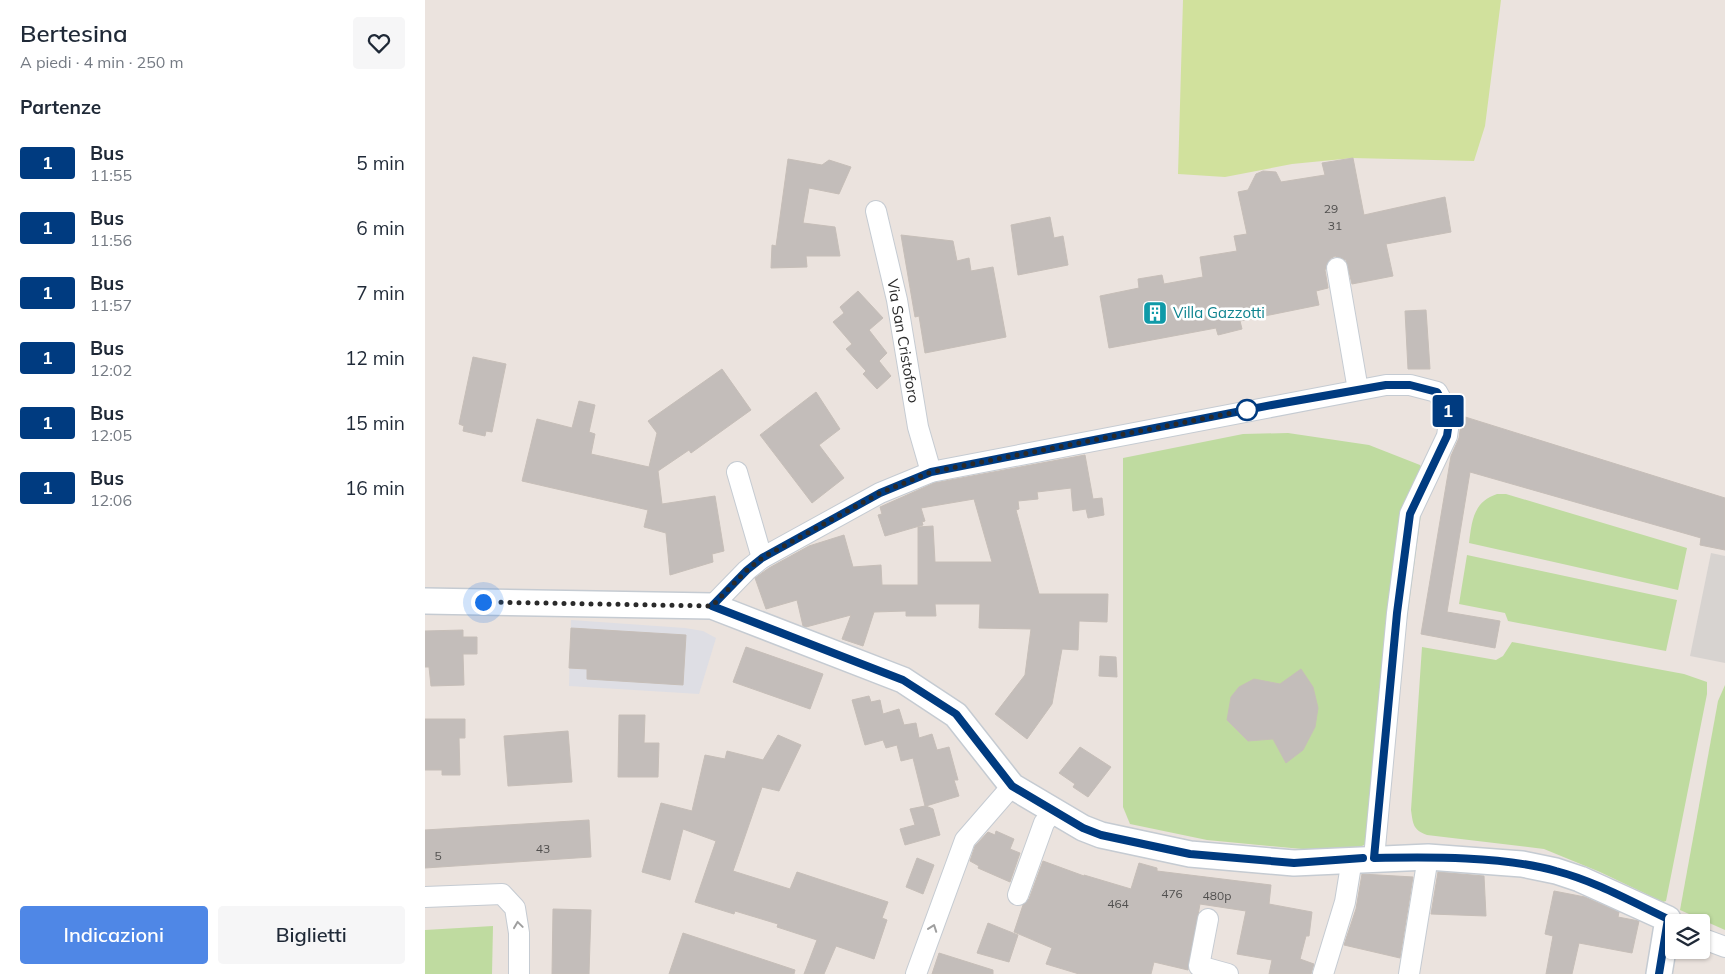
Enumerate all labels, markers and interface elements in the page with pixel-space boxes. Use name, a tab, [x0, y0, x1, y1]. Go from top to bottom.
button: heart	[353, 17, 405, 69]
text: Bertesina	[20, 18, 128, 48]
text: A piedi · 4 min · 250 m	[20, 52, 184, 72]
text: Partenze	[20, 95, 101, 119]
text: Bus	[90, 141, 124, 165]
text: 1	[42, 151, 53, 174]
text: 5 min	[356, 151, 405, 175]
text: 11:55	[90, 165, 132, 185]
house number: 29	[1324, 201, 1338, 216]
text: Bus	[90, 206, 124, 230]
text: 1	[42, 216, 53, 239]
text: 6 min	[356, 216, 405, 240]
house number: 31	[1328, 218, 1342, 233]
text: 11:56	[90, 230, 132, 250]
text: Bus	[90, 271, 124, 295]
street label: Via San Cristoforo	[883, 277, 924, 404]
text: 1	[42, 281, 53, 304]
text: 7 min	[356, 281, 405, 305]
text: 11:57	[90, 295, 132, 315]
building icon: Villa Gazzotti	[1142, 300, 1168, 326]
place label: Villa Gazzotti	[1173, 303, 1265, 322]
text: Bus	[90, 336, 124, 360]
text: 1	[42, 346, 53, 369]
text: 12 min	[345, 346, 405, 370]
text: 12:02	[90, 360, 132, 380]
line badge: 1	[1432, 395, 1464, 427]
unlabelled marker	[1236, 399, 1258, 421]
text: 1	[1443, 399, 1453, 422]
text: Bus	[90, 401, 124, 425]
text: 1	[42, 411, 53, 434]
text: 15 min	[345, 411, 405, 435]
text: 12:05	[90, 425, 132, 445]
text: Bus	[90, 466, 124, 490]
text: 1	[42, 476, 53, 499]
text: 16 min	[345, 476, 405, 500]
text: 12:06	[90, 490, 132, 510]
your location	[471, 590, 496, 615]
house number: 43	[536, 841, 550, 856]
house number: 5	[434, 848, 442, 863]
house number: 476	[1161, 886, 1183, 901]
house number: 480p	[1203, 888, 1231, 903]
house number: 464	[1107, 896, 1129, 911]
button: Indicazioni	[20, 906, 208, 964]
button: Biglietti	[218, 906, 405, 964]
map controls	[1665, 914, 1710, 959]
button: layers	[1665, 914, 1710, 959]
one-way arrow	[513, 921, 523, 930]
one-way arrow	[927, 925, 937, 933]

